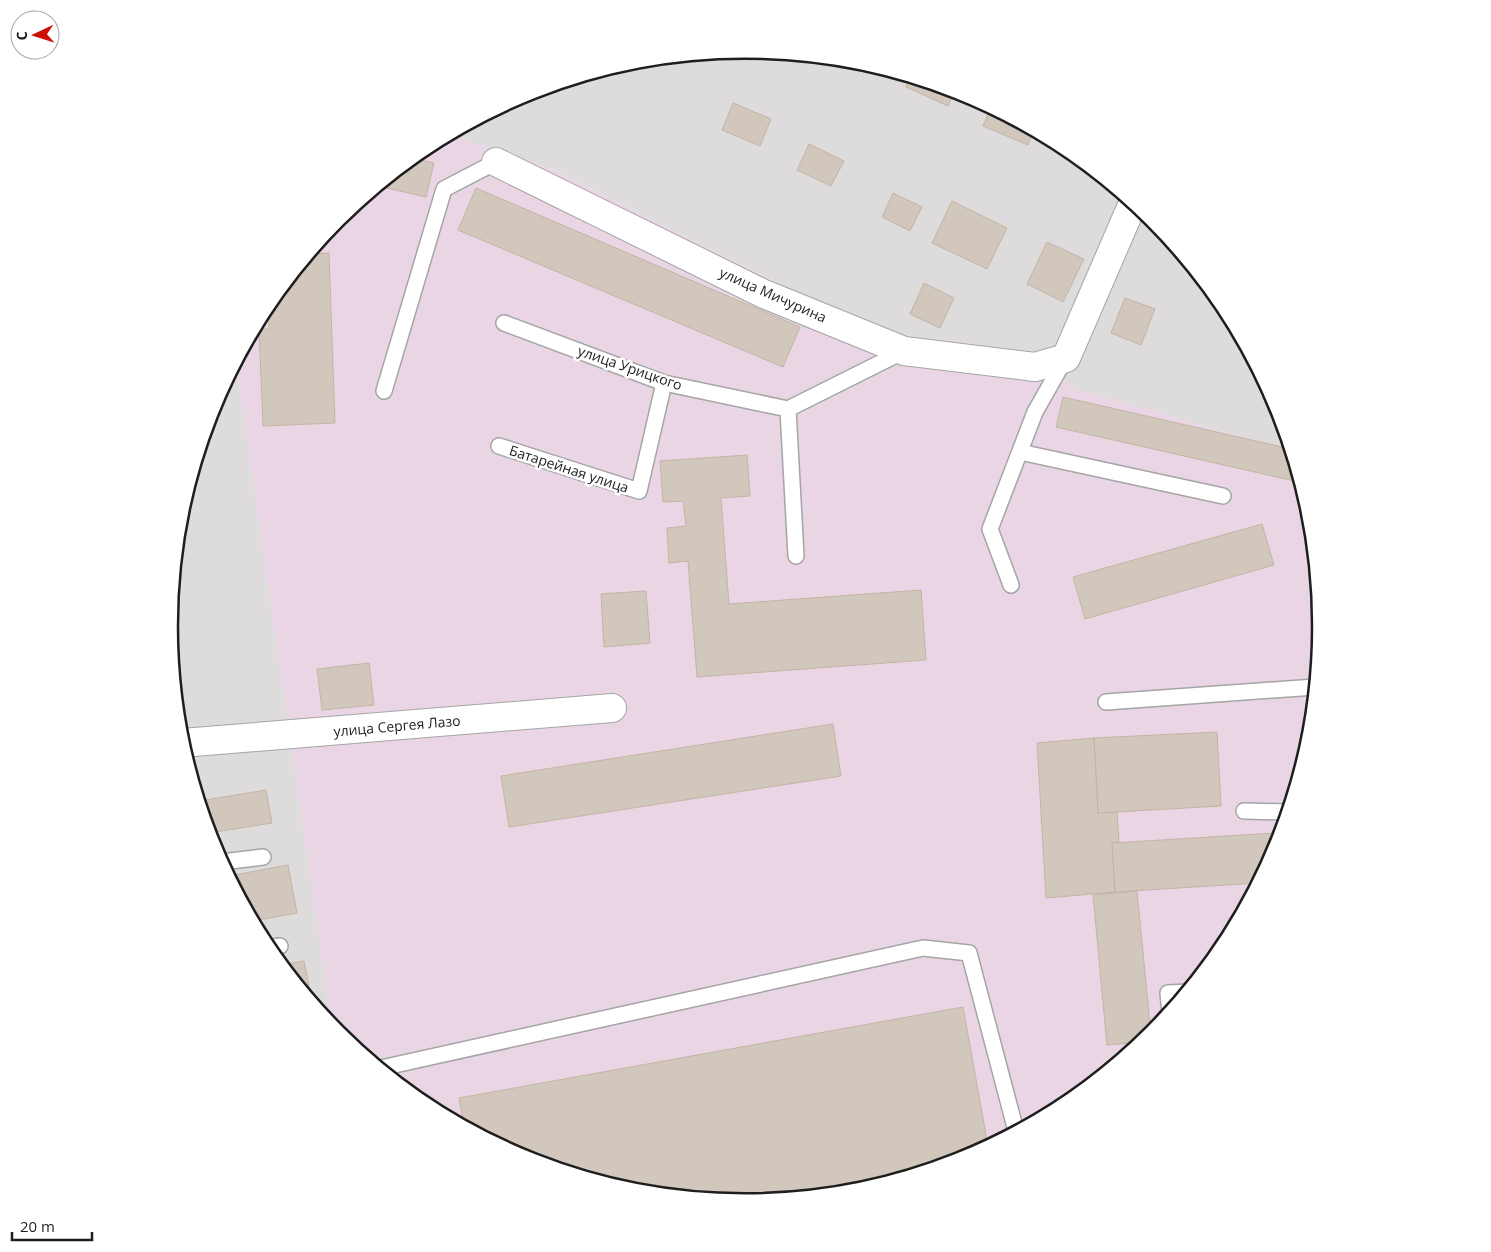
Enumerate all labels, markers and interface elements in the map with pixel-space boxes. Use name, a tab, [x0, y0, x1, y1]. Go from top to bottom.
north arrow	[10, 10, 60, 60]
text: С	[12, 31, 31, 41]
street label: улица Мичурина	[717, 262, 830, 327]
street label: улица Урицкого	[575, 341, 685, 394]
street label: Батарейная улица	[507, 440, 631, 497]
street label: улица Сергея Лазо	[333, 710, 461, 741]
scale bar	[12, 1210, 92, 1242]
text: 20 m	[20, 1216, 55, 1236]

